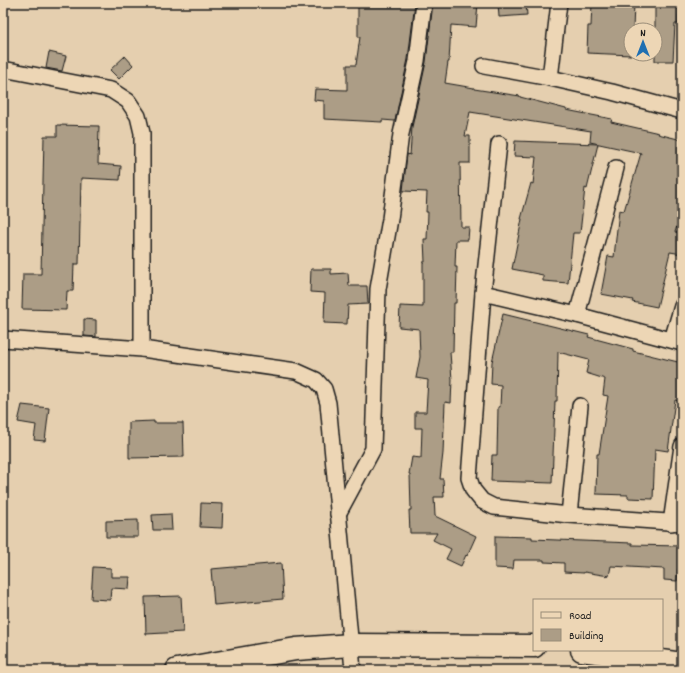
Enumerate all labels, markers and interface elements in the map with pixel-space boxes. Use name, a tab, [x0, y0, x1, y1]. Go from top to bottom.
north arrow	[623, 22, 663, 62]
text: N	[640, 26, 646, 42]
legend	[533, 599, 663, 651]
text: Road	[569, 608, 591, 625]
text: Building	[569, 628, 604, 645]

